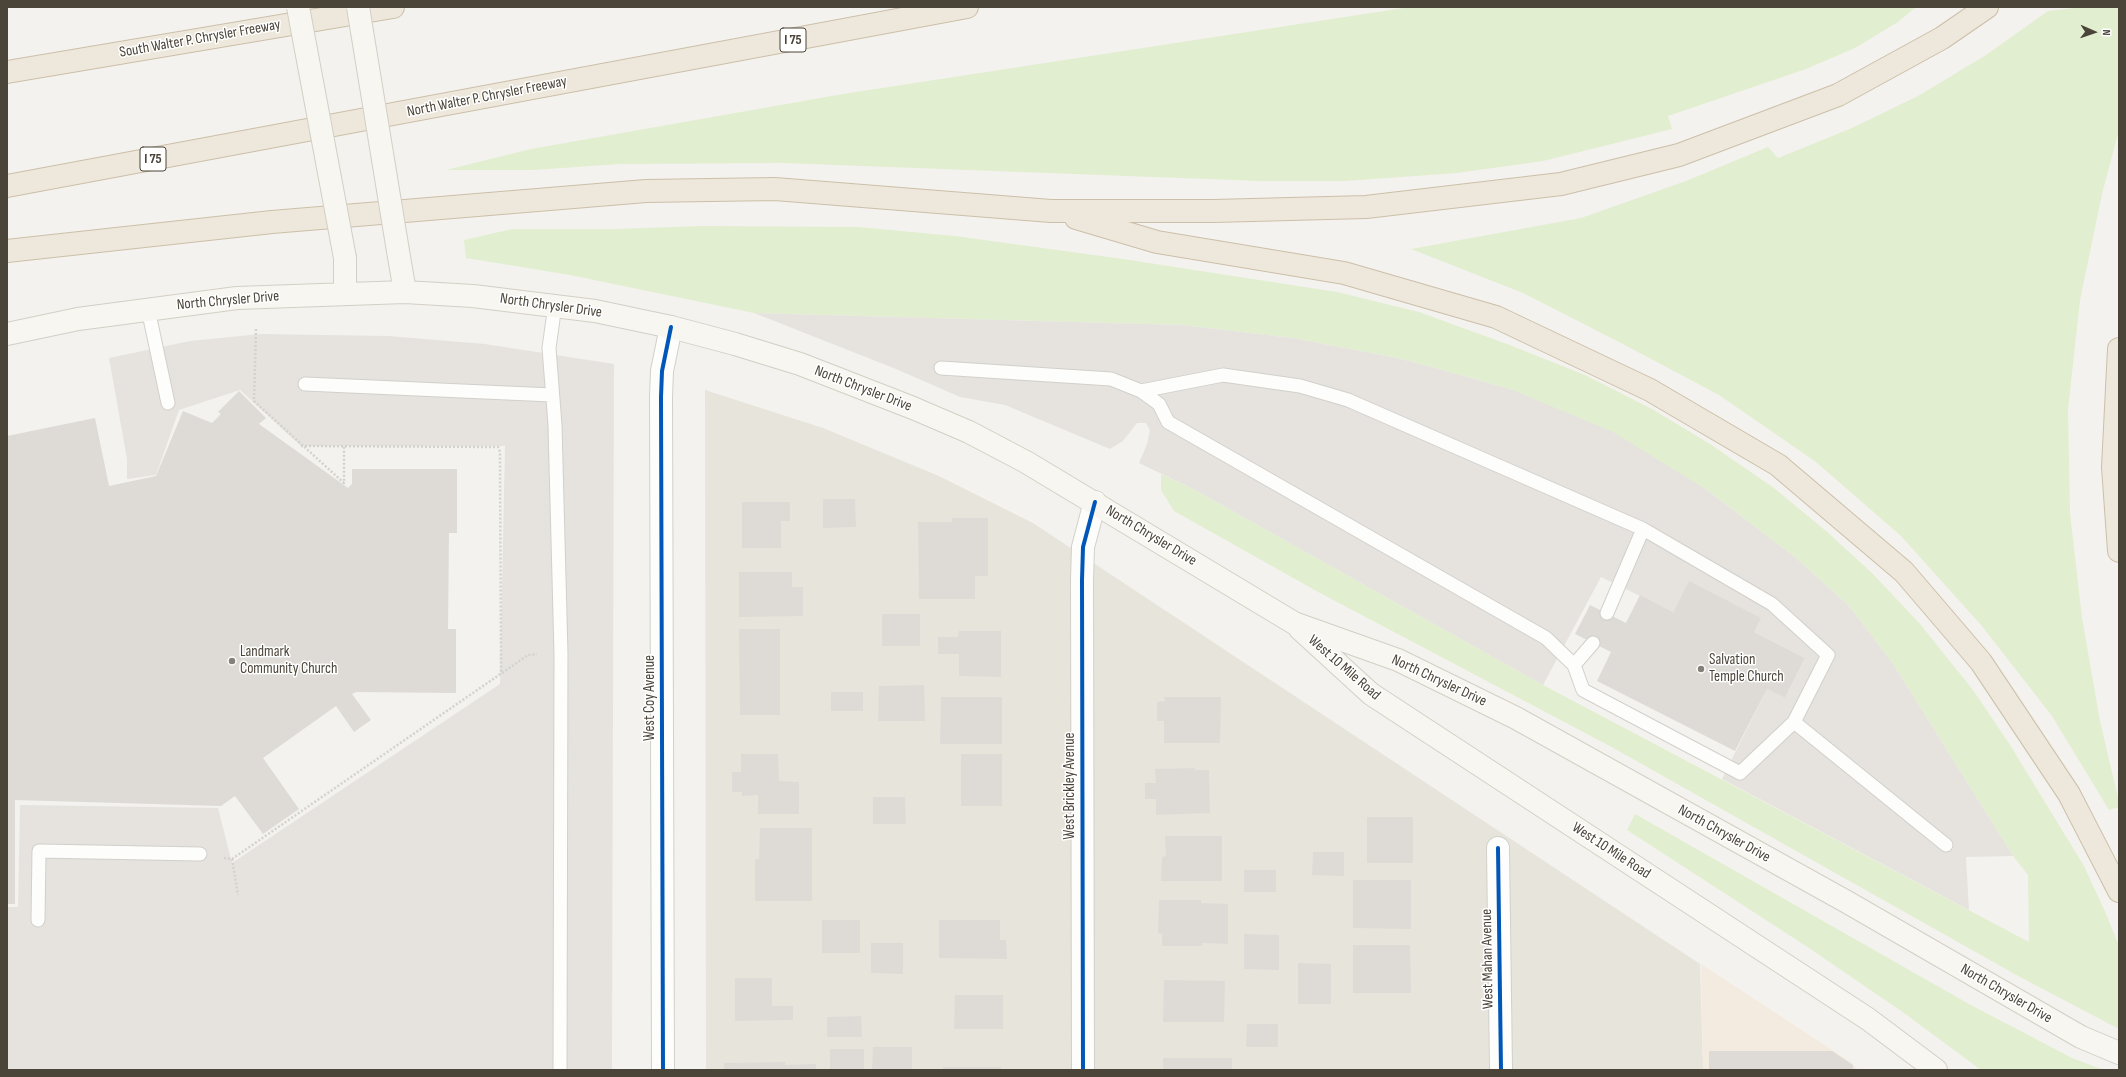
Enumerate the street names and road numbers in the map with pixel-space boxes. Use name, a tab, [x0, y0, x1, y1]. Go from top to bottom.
street label: South Walter P. Chrysler Freeway	[118, 16, 282, 62]
road number: I 75	[780, 28, 806, 52]
street label: North Walter P. Chrysler Freeway	[406, 73, 568, 121]
road number: I 75	[140, 147, 166, 171]
street label: North Chrysler Drive	[176, 288, 280, 314]
street label: North Chrysler Drive	[499, 290, 603, 322]
street label: North Chrysler Drive	[812, 362, 914, 416]
street label: North Chrysler Drive	[1102, 502, 1200, 570]
street label: West 10 Mile Road	[1304, 632, 1384, 704]
street label: North Chrysler Drive	[1389, 651, 1489, 711]
street label: West Coy Avenue	[641, 655, 659, 741]
street label: West Brickley Avenue	[1061, 733, 1079, 839]
street label: North Chrysler Drive	[1675, 801, 1773, 867]
street label: West 10 Mile Road	[1568, 819, 1654, 883]
street label: West Mahan Avenue	[1478, 909, 1498, 1009]
street label: North Chrysler Drive	[1957, 961, 2055, 1027]

